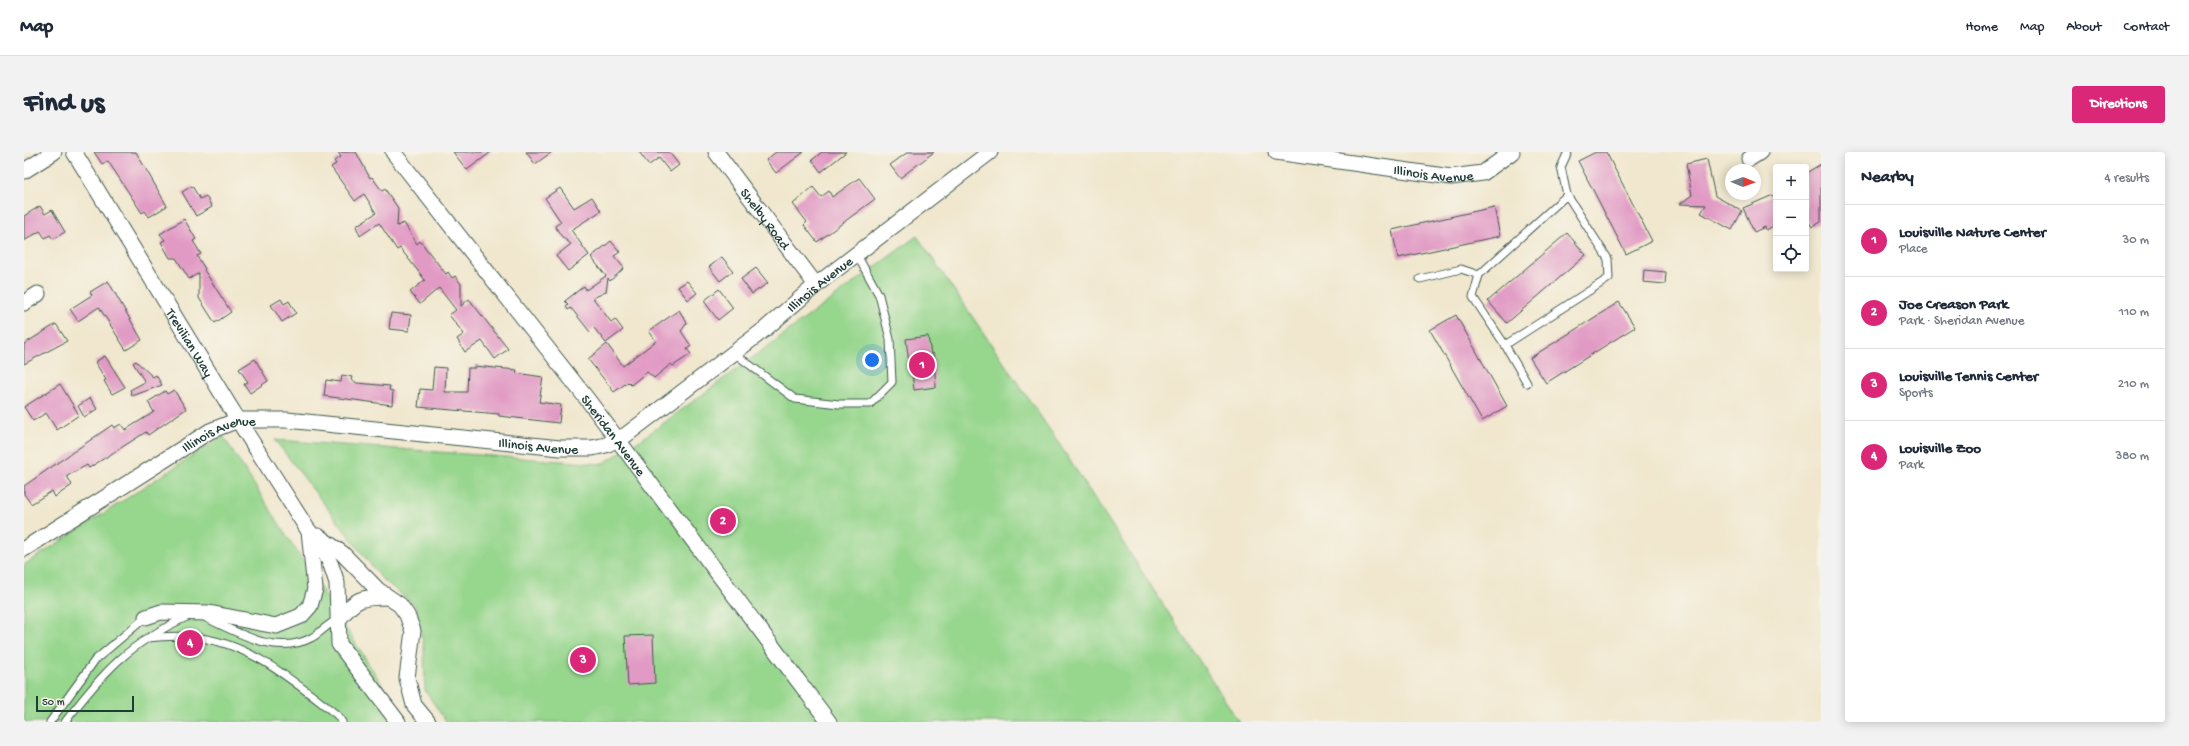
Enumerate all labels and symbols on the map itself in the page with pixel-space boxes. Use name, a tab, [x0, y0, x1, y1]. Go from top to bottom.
street label: Illinois Avenue	[1392, 163, 1475, 188]
north arrow	[1725, 164, 1761, 200]
street label: Shelby Road	[735, 186, 794, 255]
street label: Illinois Avenue	[784, 253, 858, 317]
street label: Trevilian Way	[160, 305, 216, 381]
your location	[862, 350, 882, 370]
pin: 1	[909, 350, 935, 380]
street label: Sheridan Avenue	[576, 392, 649, 481]
street label: Illinois Avenue	[179, 414, 257, 458]
street label: Illinois Avenue	[497, 436, 579, 459]
pin: 2	[710, 506, 736, 536]
pin: 4	[177, 628, 203, 658]
pin: 3	[570, 645, 596, 675]
scale bar	[36, 694, 134, 713]

